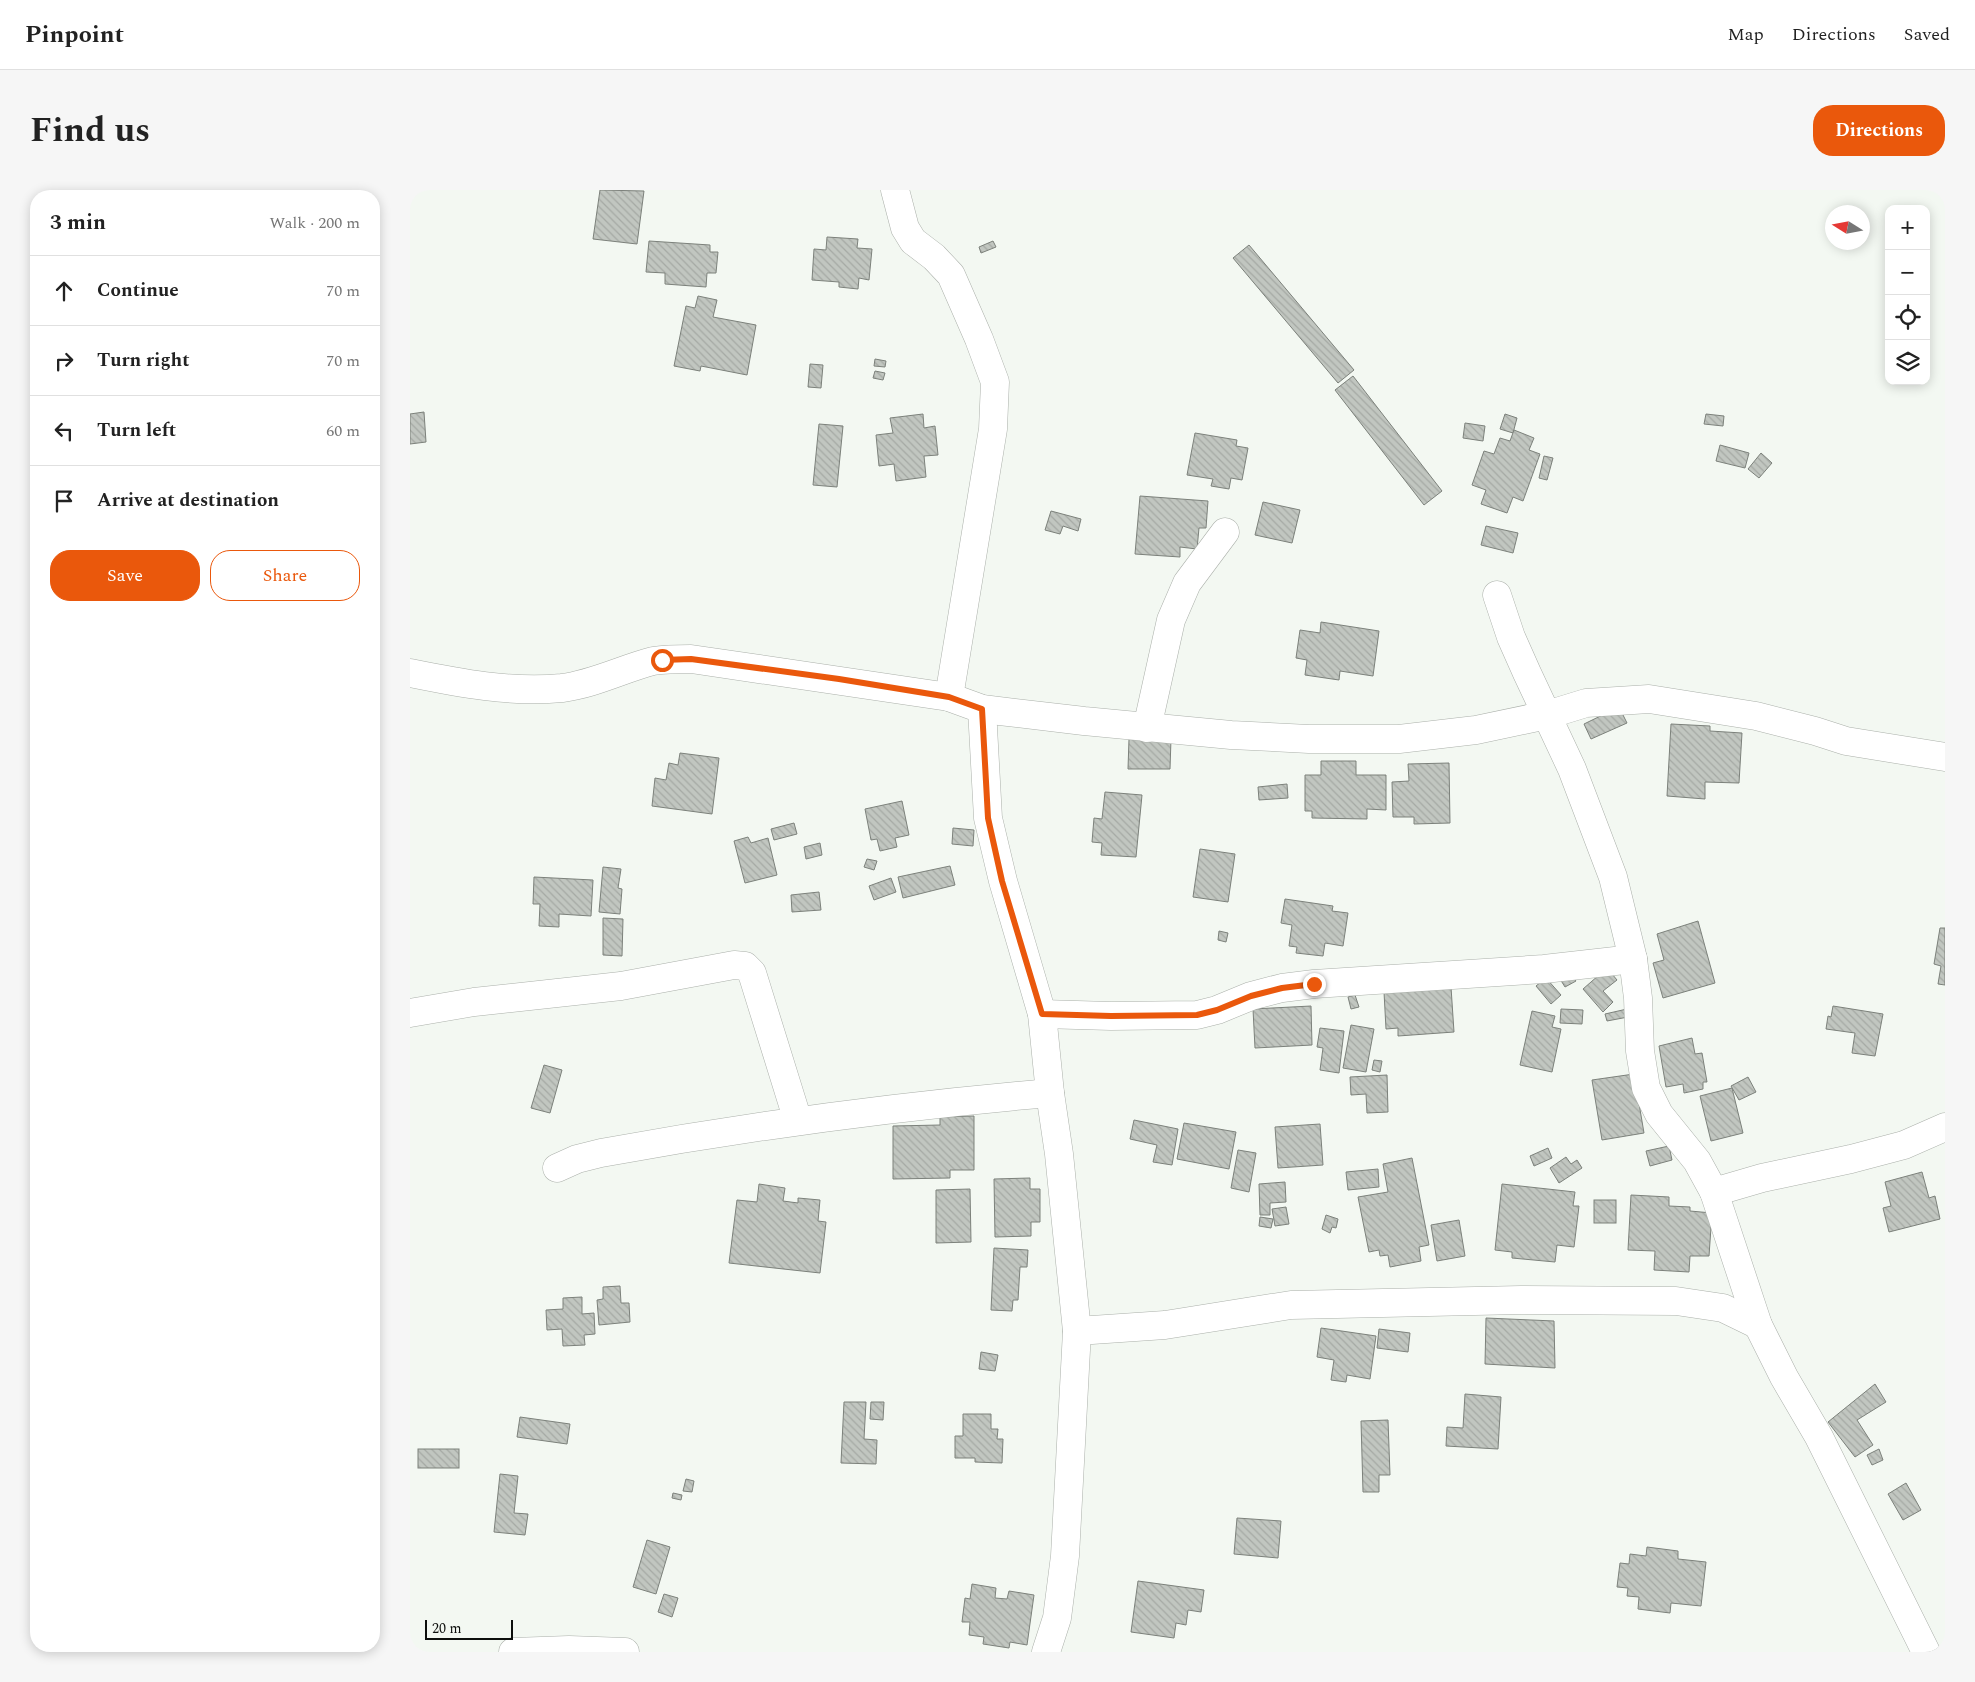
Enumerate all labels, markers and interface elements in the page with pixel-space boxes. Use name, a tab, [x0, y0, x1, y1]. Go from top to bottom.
text: Pinpoint	[25, 17, 124, 53]
text: Map	[1728, 21, 1764, 48]
text: Directions	[1792, 21, 1876, 48]
text: Saved	[1904, 21, 1950, 48]
text: Find us	[30, 104, 150, 157]
button: Directions	[1813, 105, 1945, 156]
north arrow	[1825, 205, 1870, 250]
map controls	[1885, 205, 1930, 385]
button: +	[1885, 205, 1930, 250]
text: 3 min	[50, 207, 106, 239]
text: Walk · 200 m	[269, 211, 360, 235]
button: −	[1885, 250, 1930, 295]
text: Continue	[97, 276, 179, 305]
icon: ahead	[50, 277, 78, 305]
text: 70 m	[326, 279, 360, 303]
button: locate	[1885, 295, 1930, 340]
button: layers	[1885, 340, 1930, 385]
text: Turn right	[97, 346, 190, 375]
icon: right	[50, 347, 78, 375]
text: 70 m	[326, 349, 360, 373]
text: Turn left	[97, 416, 176, 445]
icon: left	[50, 417, 78, 445]
text: 60 m	[326, 419, 360, 443]
text: Arrive at destination	[97, 486, 279, 515]
icon: arrive	[50, 487, 78, 515]
button: Save	[50, 550, 200, 601]
button: Share	[210, 550, 360, 601]
route start	[651, 649, 674, 672]
route end	[1303, 973, 1326, 996]
scale bar	[425, 1617, 512, 1640]
text: 20 m	[432, 1618, 462, 1639]

